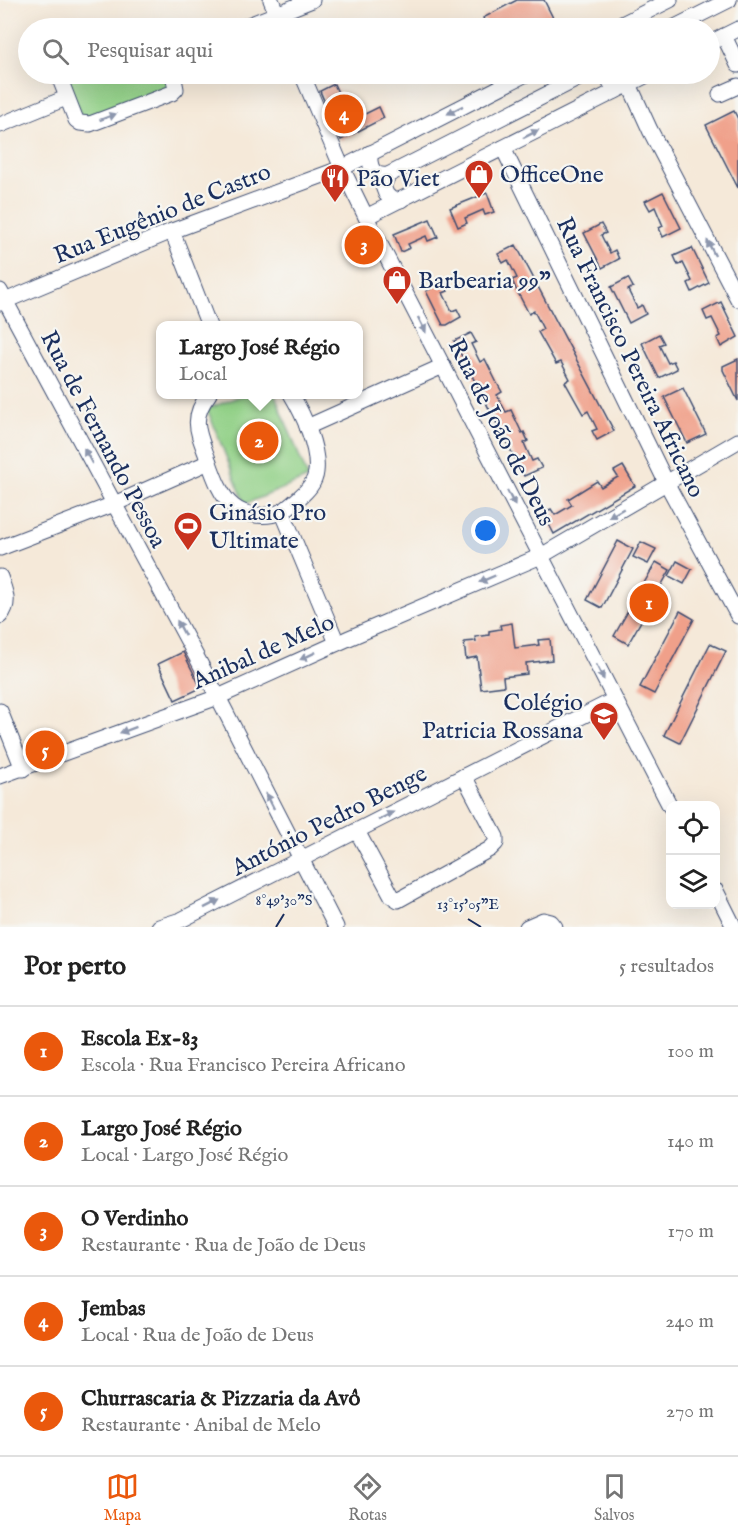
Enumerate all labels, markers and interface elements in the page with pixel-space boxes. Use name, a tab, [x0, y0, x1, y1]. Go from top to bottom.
search box	[18, 18, 720, 84]
icon: search	[39, 35, 72, 68]
text: Pesquisar aqui	[87, 37, 213, 65]
pin: 4	[324, 92, 364, 136]
one-way arrow	[447, 105, 464, 114]
one-way arrow	[99, 112, 117, 122]
one-way arrow	[522, 129, 540, 139]
street label: Rua Eugênio de Castro	[49, 157, 276, 272]
shop icon: OfficeOne	[463, 158, 495, 200]
place label: OfficeOne	[500, 160, 604, 191]
restaurant icon: Pão Viet	[319, 162, 351, 204]
place label: Pão Viet	[356, 164, 440, 195]
street label: Rua Francisco Pereira Africano	[548, 212, 711, 503]
pin: 3	[344, 222, 384, 268]
one-way arrow	[706, 239, 716, 256]
shop icon: Barbearia 99"	[381, 264, 413, 306]
place label: Barbearia 99"	[418, 266, 551, 297]
one-way arrow	[417, 317, 427, 334]
popup	[156, 321, 363, 399]
street label: Rua de Fernando Pessoa	[32, 326, 173, 554]
text: Largo José Régio	[179, 334, 340, 362]
street label: Rua de João de Deus	[440, 334, 561, 532]
text: Local	[179, 362, 227, 387]
pin: 2	[240, 418, 278, 464]
one-way arrow	[83, 447, 93, 464]
one-way arrow	[507, 490, 516, 507]
place label: Ginásio Pro Ultimate	[209, 498, 326, 557]
one-way arrow	[607, 508, 624, 518]
sports icon: Ginásio Pro Ultimate	[172, 510, 204, 552]
your location	[471, 516, 500, 545]
one-way arrow	[478, 574, 496, 584]
pin: 1	[630, 580, 668, 626]
street label: Anibal de Melo	[187, 607, 339, 698]
one-way arrow	[176, 619, 186, 636]
one-way arrow	[299, 651, 317, 661]
one-way arrow	[595, 664, 605, 681]
place label: Colégio Patricia Rossana	[422, 688, 584, 747]
school or university icon: Colégio Patricia Rossana	[588, 700, 620, 742]
one-way arrow	[119, 726, 137, 736]
pin: 5	[26, 728, 64, 772]
street label: António Pedro Benge	[226, 759, 433, 884]
one-way arrow	[265, 792, 275, 809]
map controls	[666, 801, 720, 909]
button: locate	[666, 801, 720, 855]
one-way arrow	[378, 811, 395, 821]
button: layers	[666, 855, 720, 909]
text: 8°49'30"S	[256, 891, 312, 910]
text: 13°15'05"E	[437, 895, 499, 914]
one-way arrow	[204, 900, 221, 909]
text: Por perto	[24, 950, 126, 983]
text: 5 resultados	[619, 954, 714, 979]
text: Escola Ex-83	[81, 1025, 199, 1053]
text: 1	[40, 1039, 47, 1064]
text: 100 m	[667, 1039, 714, 1064]
text: Escola · Rua Francisco Pereira Africano	[81, 1053, 405, 1078]
text: Largo José Régio	[81, 1115, 242, 1143]
text: 2	[39, 1129, 48, 1154]
text: 140 m	[667, 1129, 714, 1154]
text: Local · Largo José Régio	[81, 1143, 288, 1168]
text: O Verdinho	[81, 1205, 188, 1233]
text: 3	[40, 1219, 47, 1244]
text: 170 m	[668, 1219, 714, 1244]
text: Restaurante · Rua de João de Deus	[81, 1233, 366, 1258]
text: Jembas	[81, 1295, 145, 1323]
text: 4	[39, 1309, 48, 1334]
text: 240 m	[665, 1309, 714, 1334]
text: Local · Rua de João de Deus	[81, 1323, 314, 1348]
text: Churrascaria & Pizzaria da Avô	[81, 1385, 360, 1413]
text: 5	[40, 1399, 47, 1424]
text: 270 m	[666, 1399, 714, 1424]
text: Restaurante · Anibal de Melo	[81, 1413, 321, 1438]
tab: Mapa	[104, 1470, 141, 1526]
tab: Rotas	[348, 1470, 387, 1526]
tab: Salvos	[594, 1470, 634, 1526]

